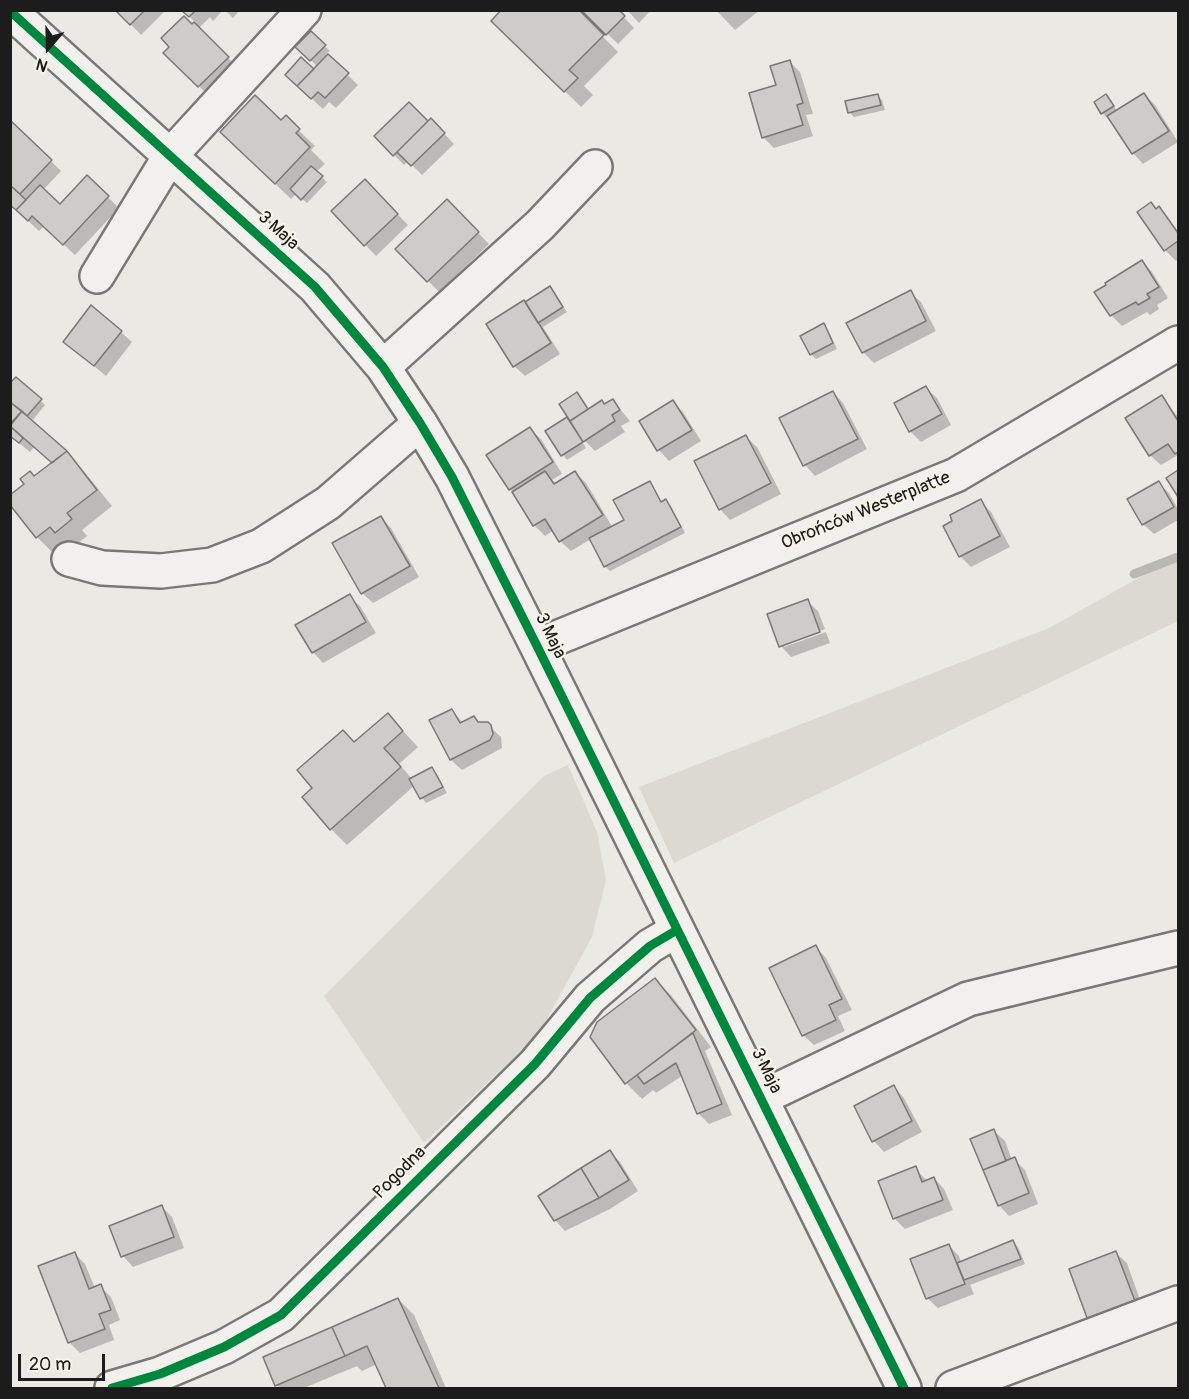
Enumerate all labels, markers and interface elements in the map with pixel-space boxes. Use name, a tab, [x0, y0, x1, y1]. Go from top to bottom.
north arrow	[18, 18, 78, 78]
text: N	[33, 54, 50, 76]
street label: 3 Maja	[253, 207, 303, 255]
street label: Obrońców Westerplatte	[778, 467, 954, 555]
street label: 3 Maja	[530, 610, 570, 662]
street label: 3 Maja	[746, 1045, 786, 1097]
street label: Pogodna	[369, 1142, 431, 1204]
scale bar	[21, 1342, 108, 1380]
text: 20 m	[29, 1353, 71, 1376]

